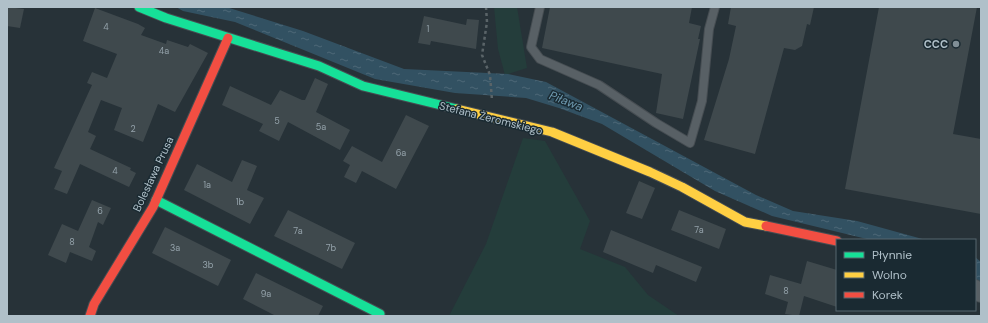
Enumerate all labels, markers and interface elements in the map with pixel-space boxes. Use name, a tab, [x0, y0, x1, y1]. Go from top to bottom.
house number: 4	[103, 21, 109, 33]
house number: 1	[427, 23, 430, 35]
place label: CCC	[924, 37, 948, 51]
marker: CCC	[951, 39, 961, 49]
house number: 4a	[159, 45, 169, 57]
water label: Piława	[547, 87, 586, 115]
street label: Stefana Żeromskiego	[438, 98, 544, 138]
house number: 5	[274, 115, 280, 127]
house number: 5a	[316, 121, 326, 133]
house number: 2	[130, 123, 136, 135]
street label: Bolesława Prusa	[129, 134, 177, 214]
house number: 6a	[396, 147, 406, 159]
house number: 4	[112, 165, 118, 177]
house number: 1a	[203, 179, 211, 191]
house number: 1b	[236, 196, 245, 208]
house number: 6	[97, 205, 103, 217]
house number: 7a	[694, 224, 704, 236]
house number: 7a	[293, 225, 303, 237]
house number: 8	[69, 236, 75, 248]
legend	[836, 239, 976, 311]
house number: 3a	[170, 242, 180, 254]
house number: 7b	[326, 242, 337, 254]
text: Płynnie	[872, 247, 912, 263]
house number: 3b	[203, 259, 214, 271]
text: Wolno	[872, 267, 907, 283]
house number: 8	[783, 285, 789, 297]
text: Korek	[872, 287, 903, 303]
house number: 9a	[261, 288, 271, 300]

